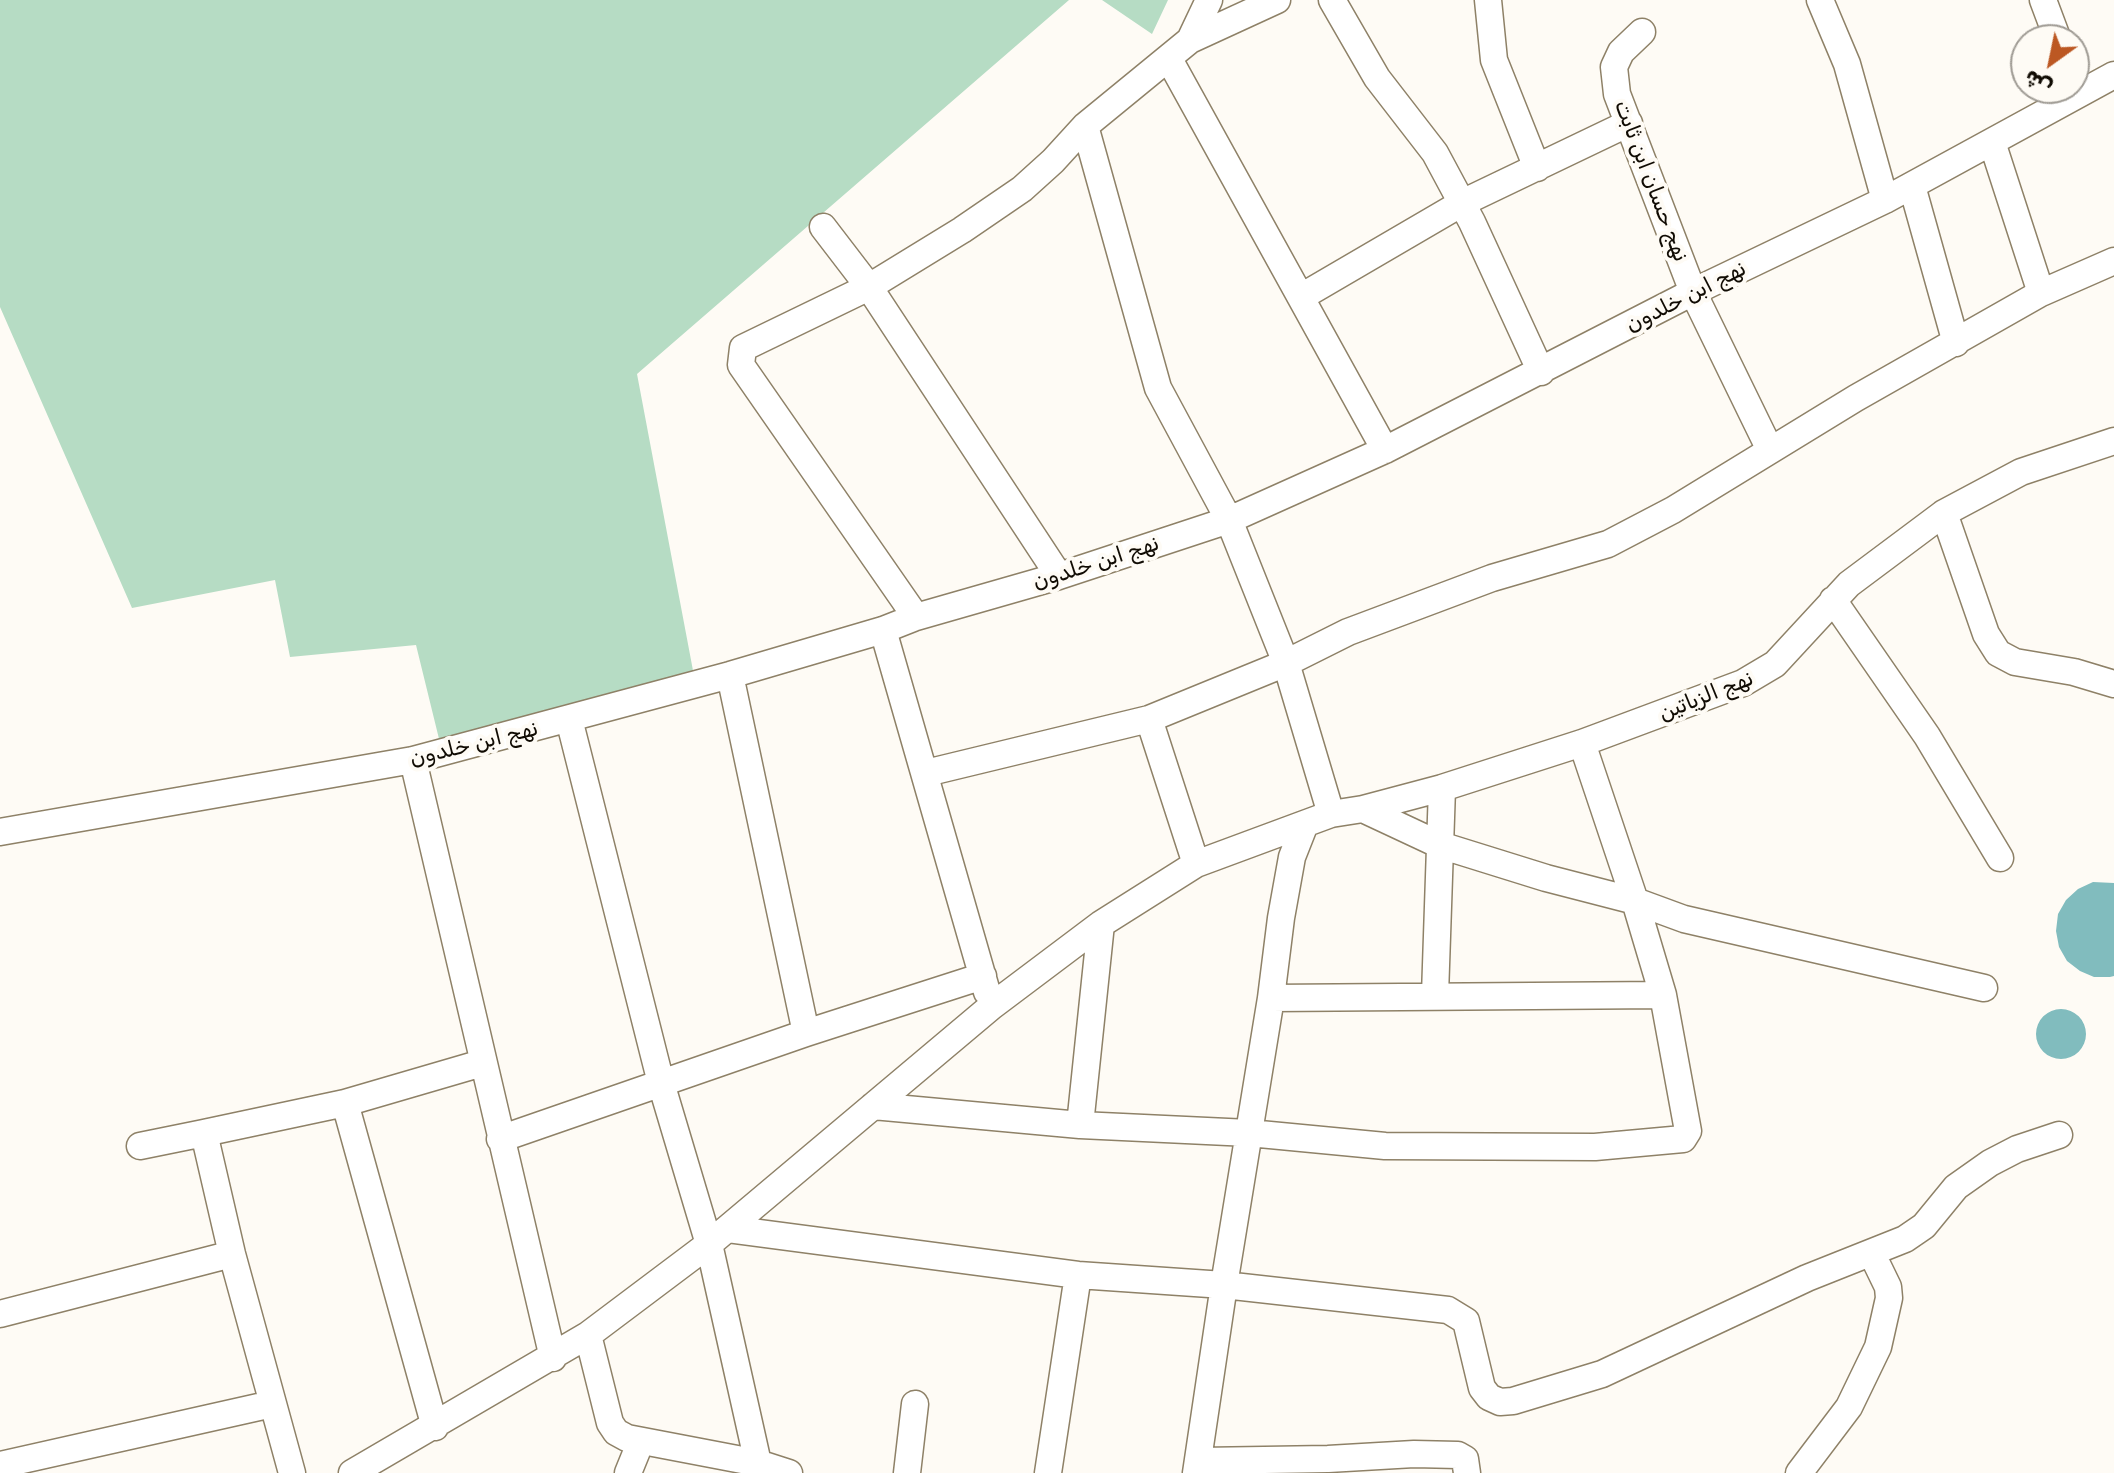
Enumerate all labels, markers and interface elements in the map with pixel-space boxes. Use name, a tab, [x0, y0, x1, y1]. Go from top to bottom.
north arrow	[2010, 24, 2090, 104]
text: ش	[2019, 64, 2057, 102]
street label: نهج حسان ابن ثابت	[1608, 97, 1694, 265]
street label: نهج ابن خلدون	[1621, 255, 1751, 339]
street label: نهج ابن خلدون	[1029, 530, 1163, 596]
street label: نهج الزياتين	[1655, 665, 1757, 727]
street label: نهج ابن خلدون	[407, 715, 541, 773]

